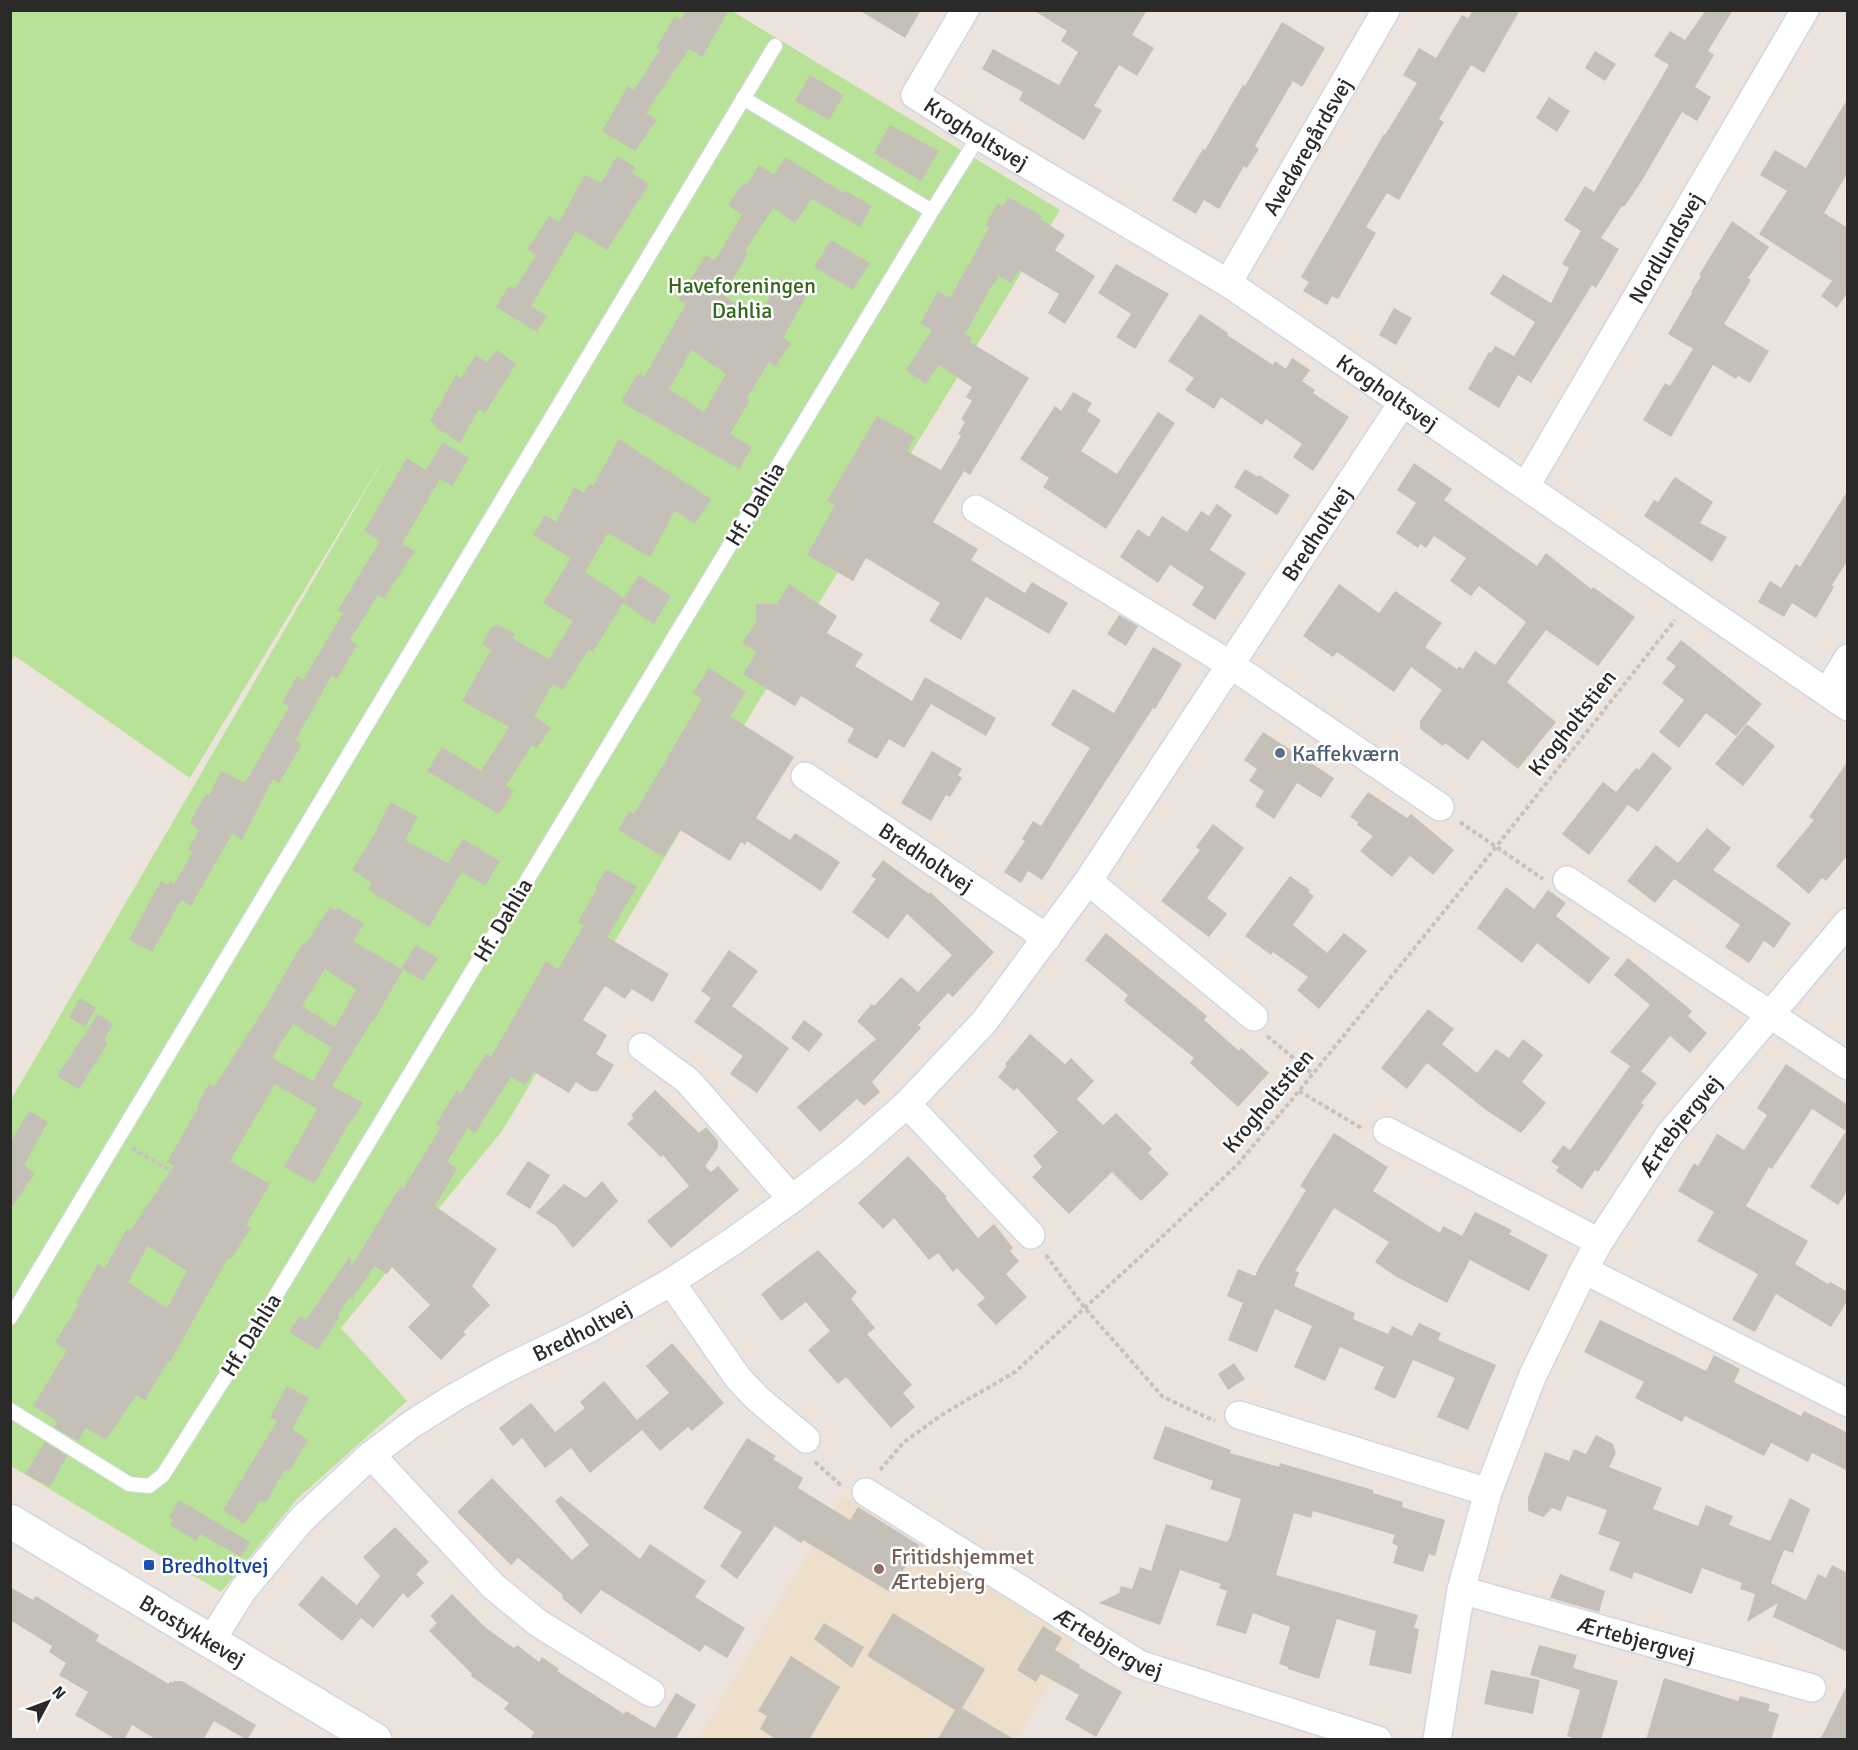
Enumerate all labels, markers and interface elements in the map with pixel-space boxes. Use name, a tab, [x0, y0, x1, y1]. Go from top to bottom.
street label: Avedøregårdsvej	[1257, 73, 1358, 220]
street label: Krogholtsvej	[919, 91, 1033, 176]
street label: Nordlundsvej	[1622, 187, 1709, 308]
park label: Haveforeningen Dahlia	[668, 272, 816, 324]
street label: Krogholtsvej	[1331, 348, 1444, 436]
street label: Hf. Dahlia	[720, 457, 790, 551]
street label: Bredholtvej	[1276, 481, 1357, 586]
street label: Krogholtstien	[1522, 664, 1622, 782]
place label: Kaffekværn	[1292, 740, 1399, 767]
marker: Kaffekværn	[1273, 746, 1287, 760]
street label: Bredholtvej	[874, 816, 979, 898]
street label: Hf. Dahlia	[468, 873, 538, 967]
street label: Krogholtstien	[1217, 1043, 1319, 1159]
street label: Ærtebjergvej	[1632, 1069, 1727, 1182]
street label: Hf. Dahlia	[215, 1289, 287, 1381]
street label: Bredholtvej	[528, 1294, 636, 1367]
place label: Fritidshjemmet Ærtebjerg	[891, 1543, 1035, 1595]
place label: Bredholtvej	[161, 1552, 269, 1579]
marker: Bredholtvej	[142, 1558, 156, 1572]
marker: Fritidshjemmet Ærtebjerg	[872, 1562, 886, 1576]
street label: Brostykkevej	[135, 1588, 251, 1673]
street label: Ærtebjergvej	[1049, 1601, 1166, 1684]
street label: Ærtebjergvej	[1574, 1610, 1698, 1668]
north arrow	[18, 1672, 78, 1732]
text: N	[47, 1682, 70, 1704]

